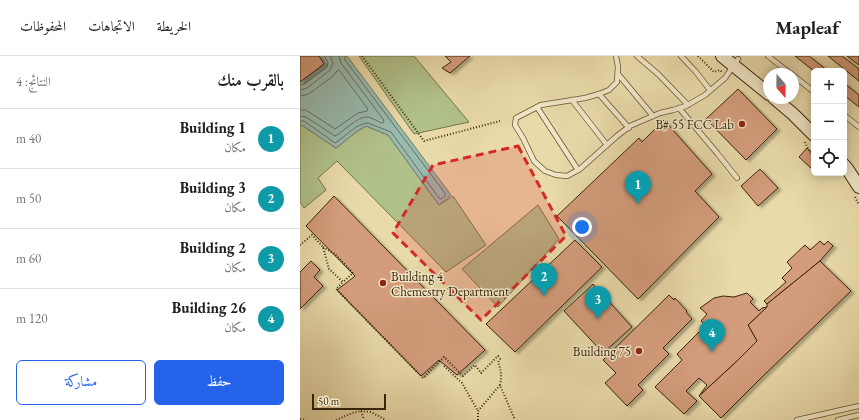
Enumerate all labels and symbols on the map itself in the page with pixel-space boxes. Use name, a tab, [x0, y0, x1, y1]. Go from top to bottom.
north arrow	[763, 68, 799, 104]
place label: B# 55 FCC Lab	[655, 116, 734, 133]
marker: B# 55 FCC Lab	[737, 119, 747, 129]
pin: 1	[625, 171, 651, 204]
your location	[572, 217, 592, 237]
pin: 2	[531, 263, 557, 296]
place label: Building 4 Chemestry Department	[391, 268, 509, 300]
marker: Building 4 Chemestry Department	[378, 278, 388, 288]
pin: 3	[585, 286, 611, 319]
pin: 4	[699, 319, 725, 352]
place label: Building 75	[573, 343, 631, 360]
marker: Building 75	[634, 346, 644, 356]
scale bar	[312, 392, 386, 411]

